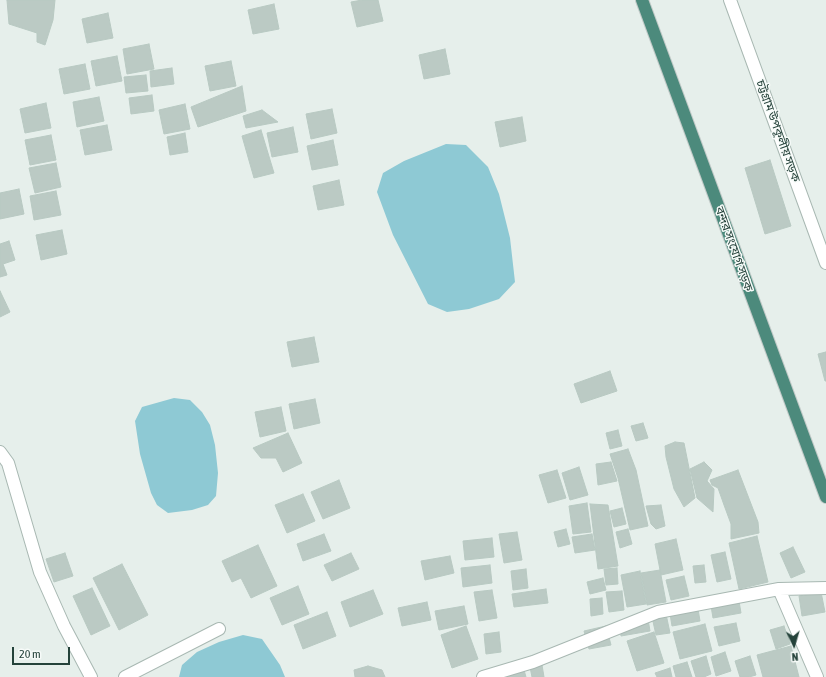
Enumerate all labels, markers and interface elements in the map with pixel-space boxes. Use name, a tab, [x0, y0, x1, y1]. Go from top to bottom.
street label: চট্টগ্রাম উপকূলীয় সড়ক	[753, 78, 803, 184]
street label: বন্দর সংযোগ সড়ক	[712, 205, 756, 293]
north arrow	[774, 625, 814, 665]
scale bar	[14, 639, 72, 665]
text: 20 m	[19, 647, 41, 661]
text: N	[791, 651, 799, 663]

